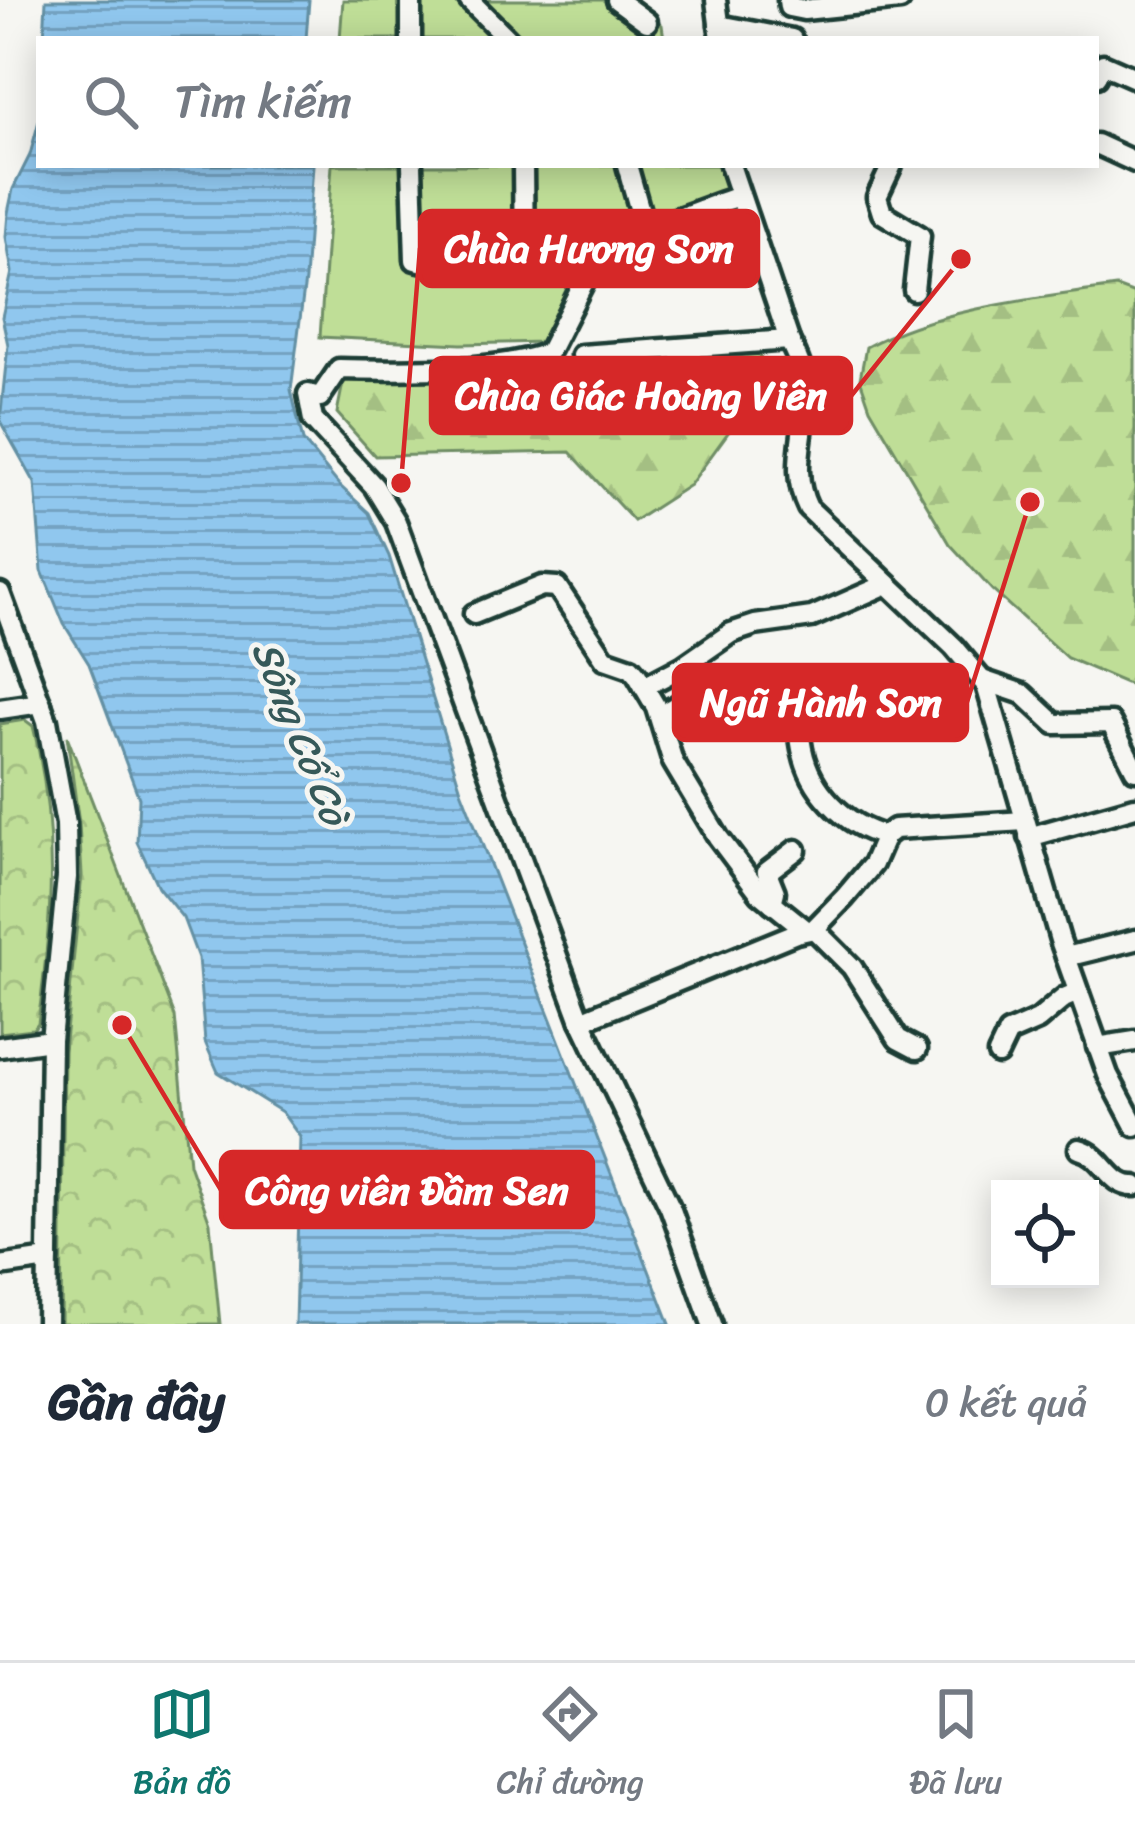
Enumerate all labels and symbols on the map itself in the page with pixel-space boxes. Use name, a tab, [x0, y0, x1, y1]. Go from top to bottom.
callout: Chùa Hương Sơn	[420, 211, 758, 286]
text: Chùa Hương Sơn	[443, 214, 734, 283]
callout: Chùa Giác Hoàng Viên	[431, 358, 851, 433]
text: Chùa Giác Hoàng Viên	[454, 361, 827, 430]
water label: Sông Cổ Cò	[232, 630, 370, 839]
callout: Ngũ Hành Sơn	[674, 665, 967, 740]
text: Ngũ Hành Sơn	[699, 668, 942, 737]
callout: Công viên Đầm Sen	[221, 1152, 593, 1227]
text: Công viên Đầm Sen	[244, 1156, 569, 1225]

